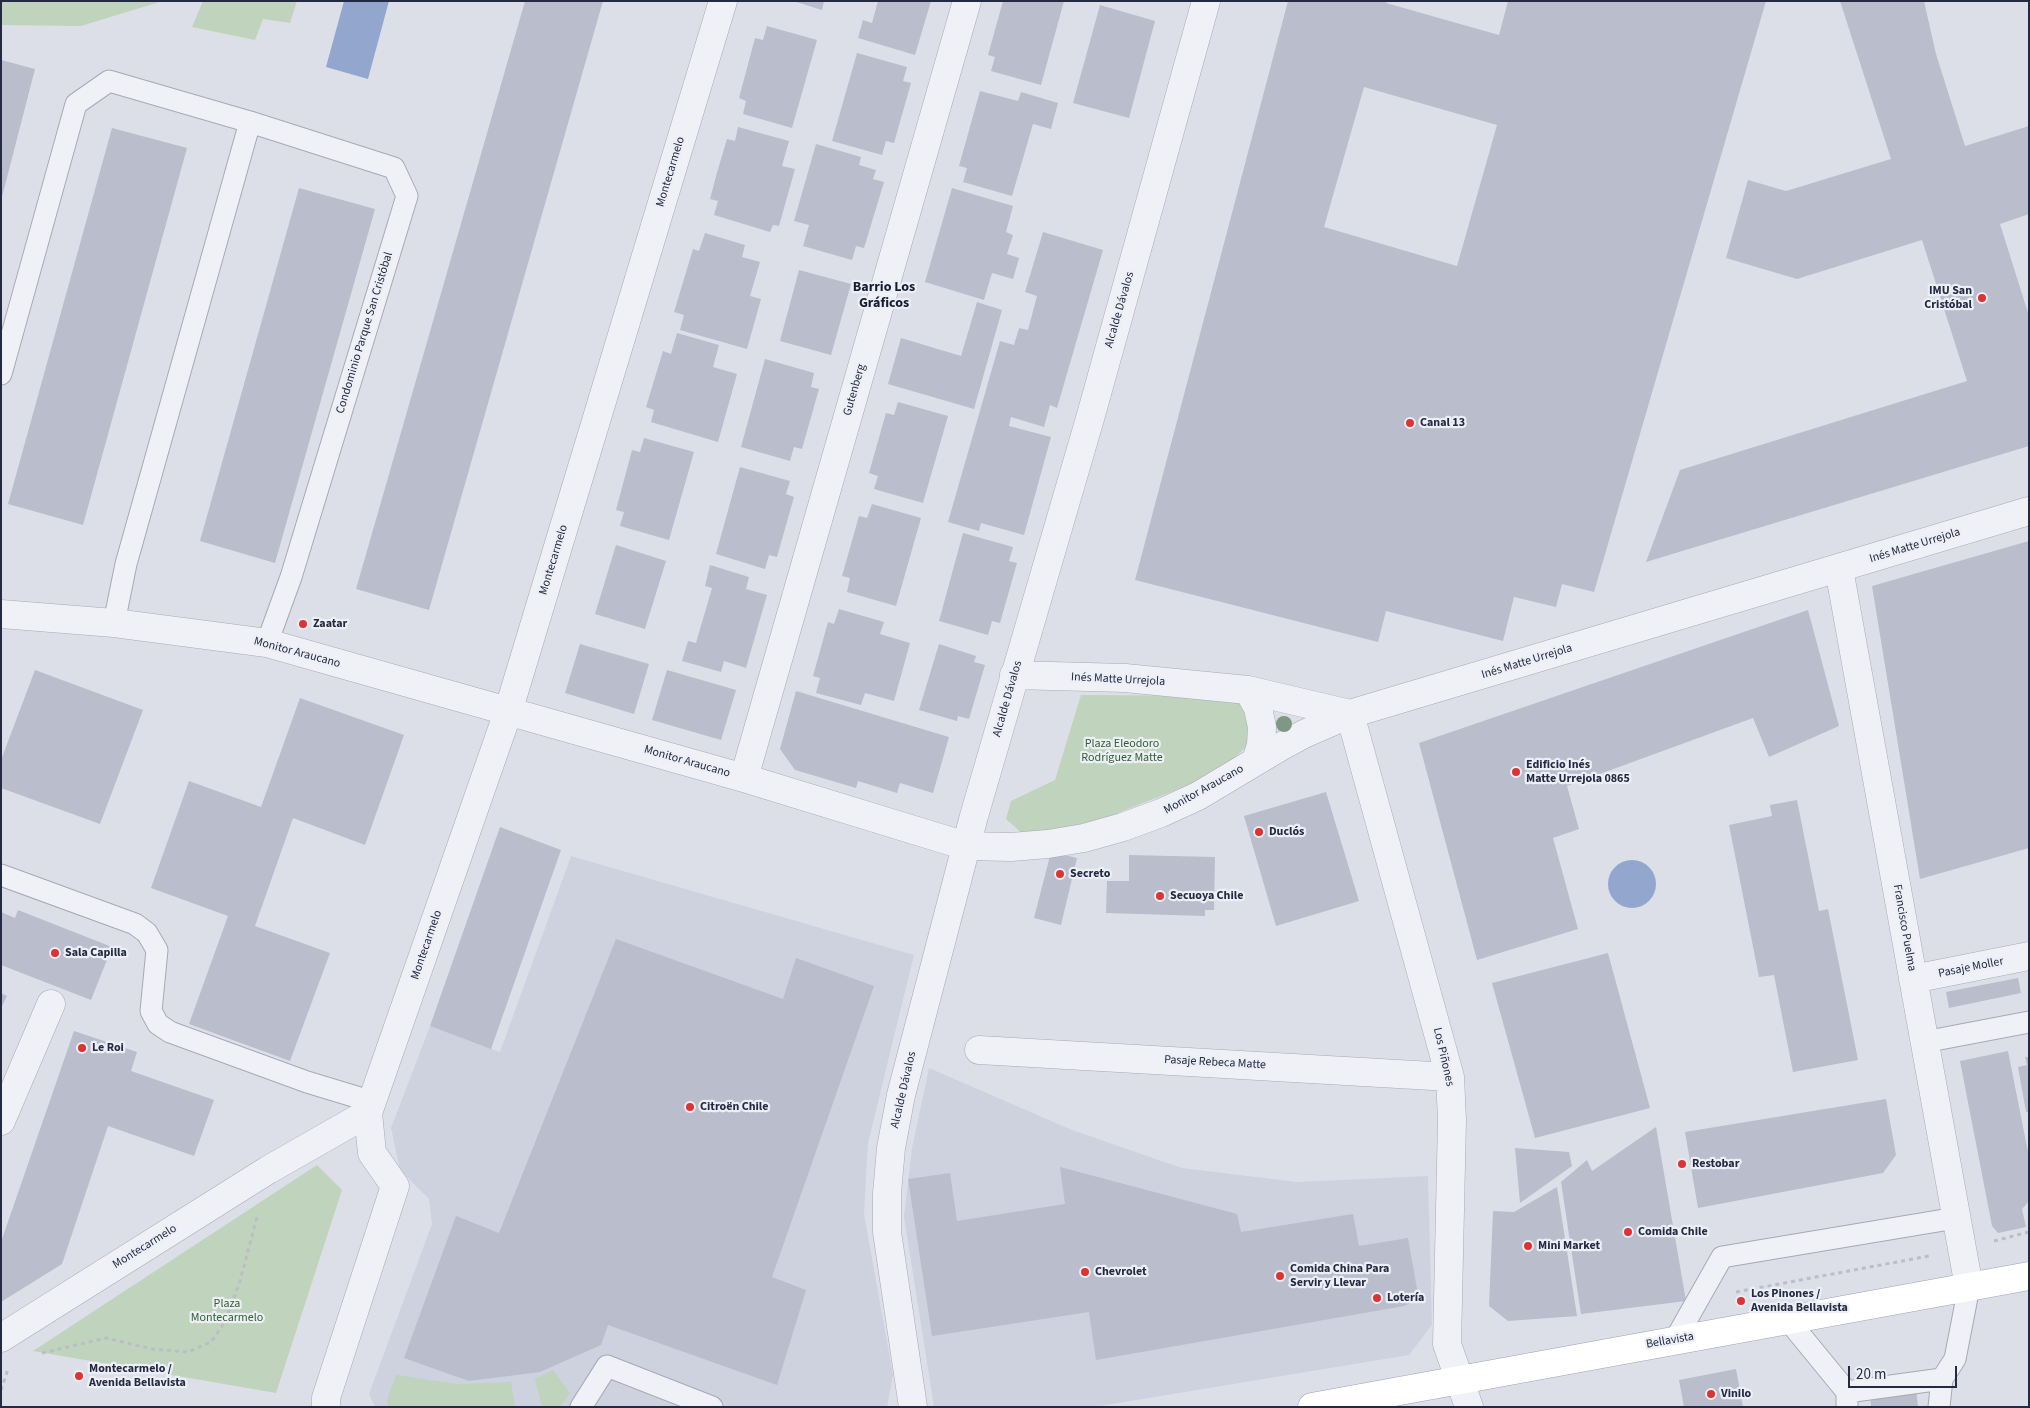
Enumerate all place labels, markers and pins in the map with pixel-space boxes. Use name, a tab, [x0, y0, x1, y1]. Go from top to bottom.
place label: IMU San Cristóbal	[1924, 284, 1972, 312]
marker: IMU San Cristóbal	[1976, 292, 1988, 304]
place label: Canal 13	[1420, 416, 1465, 430]
marker: Canal 13	[1404, 417, 1416, 429]
place label: Zaatar	[313, 617, 347, 631]
marker: Zaatar	[297, 618, 309, 630]
place label: Edificio Inés Matte Urrejola 0865	[1526, 758, 1630, 786]
marker: Edificio Inés Matte Urrejola 0865	[1510, 766, 1522, 778]
place label: Duclós	[1269, 825, 1304, 839]
marker: Duclós	[1253, 826, 1265, 838]
place label: Secreto	[1070, 867, 1110, 881]
marker: Secreto	[1054, 868, 1066, 880]
place label: Secuoya Chile	[1170, 889, 1243, 903]
marker: Secuoya Chile	[1154, 890, 1166, 902]
place label: Sala Capilla	[65, 946, 127, 960]
marker: Sala Capilla	[49, 947, 61, 959]
place label: Le Roi	[92, 1041, 124, 1055]
marker: Le Roi	[76, 1042, 88, 1054]
place label: Citroën Chile	[700, 1100, 768, 1114]
marker: Citroën Chile	[684, 1101, 696, 1113]
place label: Restobar	[1692, 1157, 1739, 1171]
marker: Restobar	[1676, 1158, 1688, 1170]
place label: Comida Chile	[1638, 1225, 1708, 1239]
marker: Comida Chile	[1622, 1226, 1634, 1238]
place label: Mini Market	[1538, 1239, 1600, 1253]
marker: Mini Market	[1522, 1240, 1534, 1252]
place label: Comida China Para Servir y Llevar	[1290, 1262, 1389, 1290]
place label: Chevrolet	[1095, 1265, 1147, 1279]
marker: Chevrolet	[1079, 1266, 1091, 1278]
marker: Comida China Para Servir y Llevar	[1274, 1270, 1286, 1282]
place label: Los Pinones / Avenida Bellavista	[1751, 1287, 1848, 1315]
place label: Lotería	[1387, 1291, 1424, 1305]
marker: Lotería	[1371, 1292, 1383, 1304]
marker: Los Pinones / Avenida Bellavista	[1735, 1295, 1747, 1307]
place label: Montecarmelo / Avenida Bellavista	[89, 1362, 186, 1390]
marker: Montecarmelo / Avenida Bellavista	[73, 1370, 85, 1382]
place label: Vinilo	[1721, 1387, 1751, 1401]
marker: Vinilo	[1705, 1388, 1717, 1400]

